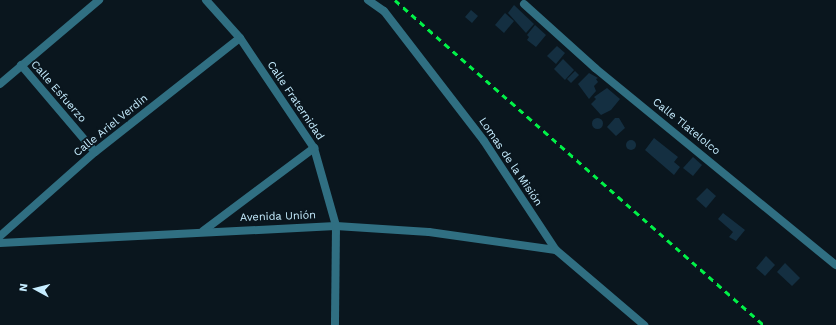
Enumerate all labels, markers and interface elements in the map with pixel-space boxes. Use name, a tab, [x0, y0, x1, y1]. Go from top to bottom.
street label: Calle Esfuerzo	[28, 58, 88, 126]
street label: Calle Fraternidad	[264, 59, 326, 143]
street label: Calle Ariel Verdin	[71, 92, 151, 160]
street label: Calle Tlatelolco	[649, 96, 723, 158]
street label: Lomas de la Misión	[475, 115, 545, 209]
street label: Avenida Unión	[240, 209, 316, 225]
north arrow	[16, 269, 56, 309]
text: N	[17, 283, 31, 292]

